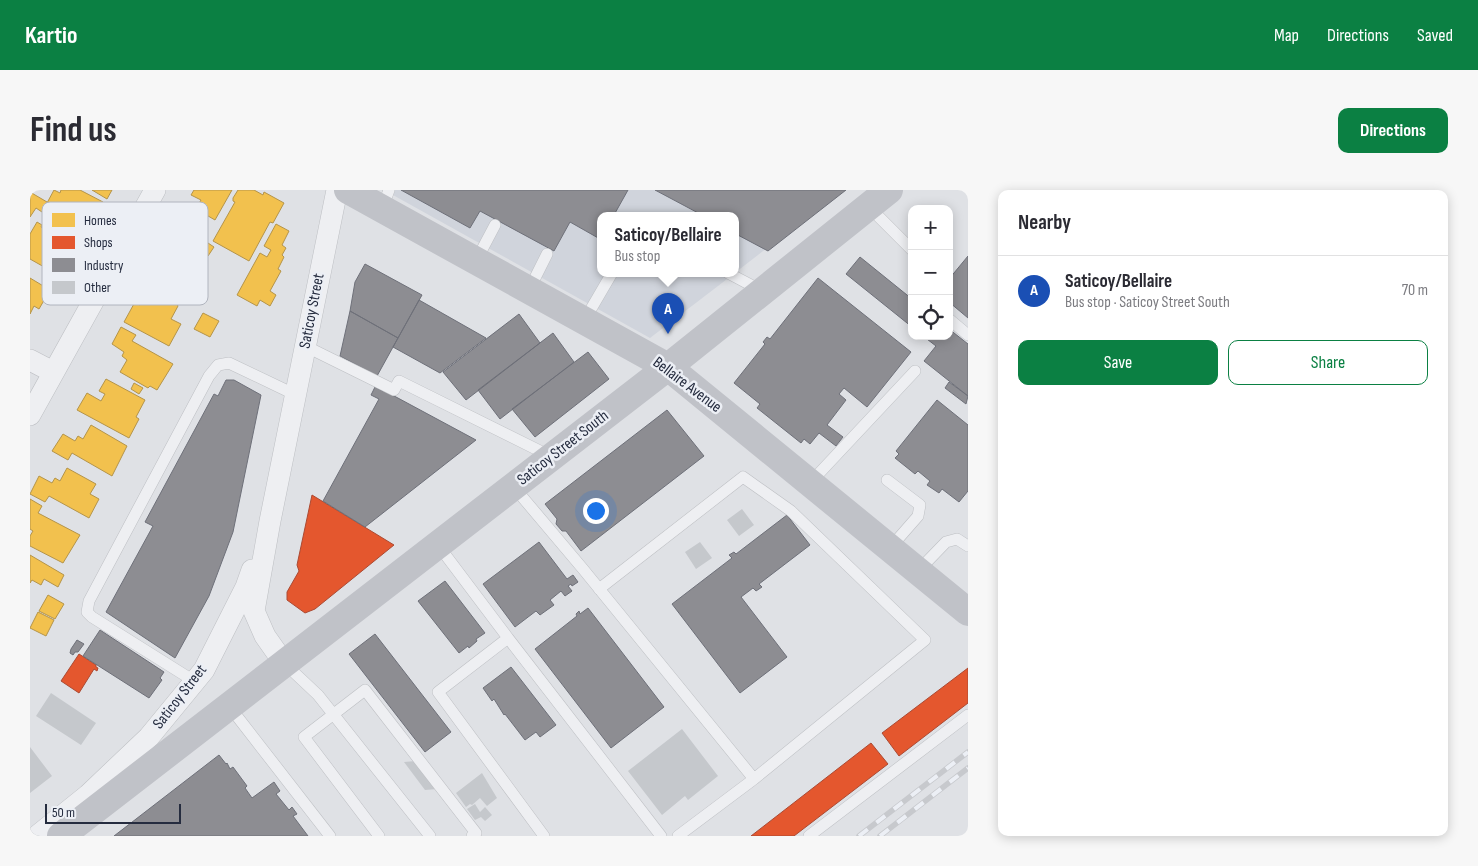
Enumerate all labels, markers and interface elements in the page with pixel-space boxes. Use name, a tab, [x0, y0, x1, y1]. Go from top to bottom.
text: Kartio	[25, 21, 77, 50]
text: Map	[1274, 25, 1299, 46]
text: Directions	[1327, 25, 1389, 46]
text: Saved	[1417, 25, 1453, 46]
button: Directions	[1338, 108, 1448, 153]
text: Find us	[30, 109, 117, 152]
legend	[42, 202, 208, 305]
map controls	[908, 205, 953, 340]
button: +	[908, 205, 953, 250]
text: Nearby	[1018, 210, 1071, 235]
text: Homes	[84, 212, 117, 229]
popup	[597, 212, 739, 277]
text: Saticoy/Bellaire	[614, 224, 722, 247]
text: Shops	[84, 234, 113, 251]
text: Bus stop	[614, 247, 660, 266]
button: −	[908, 250, 953, 295]
text: Industry	[84, 257, 124, 274]
text: Saticoy/Bellaire	[1065, 270, 1172, 293]
street label: Saticoy Street	[295, 272, 329, 350]
text: Other	[84, 279, 111, 296]
text: A	[1030, 281, 1038, 300]
text: 70 m	[1402, 281, 1428, 300]
pin: A	[652, 293, 684, 334]
text: Bus stop · Saticoy Street South	[1065, 293, 1230, 312]
button: locate	[908, 295, 953, 340]
button: Save	[1018, 340, 1218, 385]
button: Share	[1228, 340, 1428, 385]
street label: Bellaire Avenue	[649, 353, 725, 417]
street label: Saticoy Street South	[514, 406, 612, 490]
your location	[583, 498, 609, 524]
street label: Saticoy Street	[149, 661, 211, 733]
scale bar	[45, 801, 181, 824]
text: 50 m	[52, 804, 75, 821]

